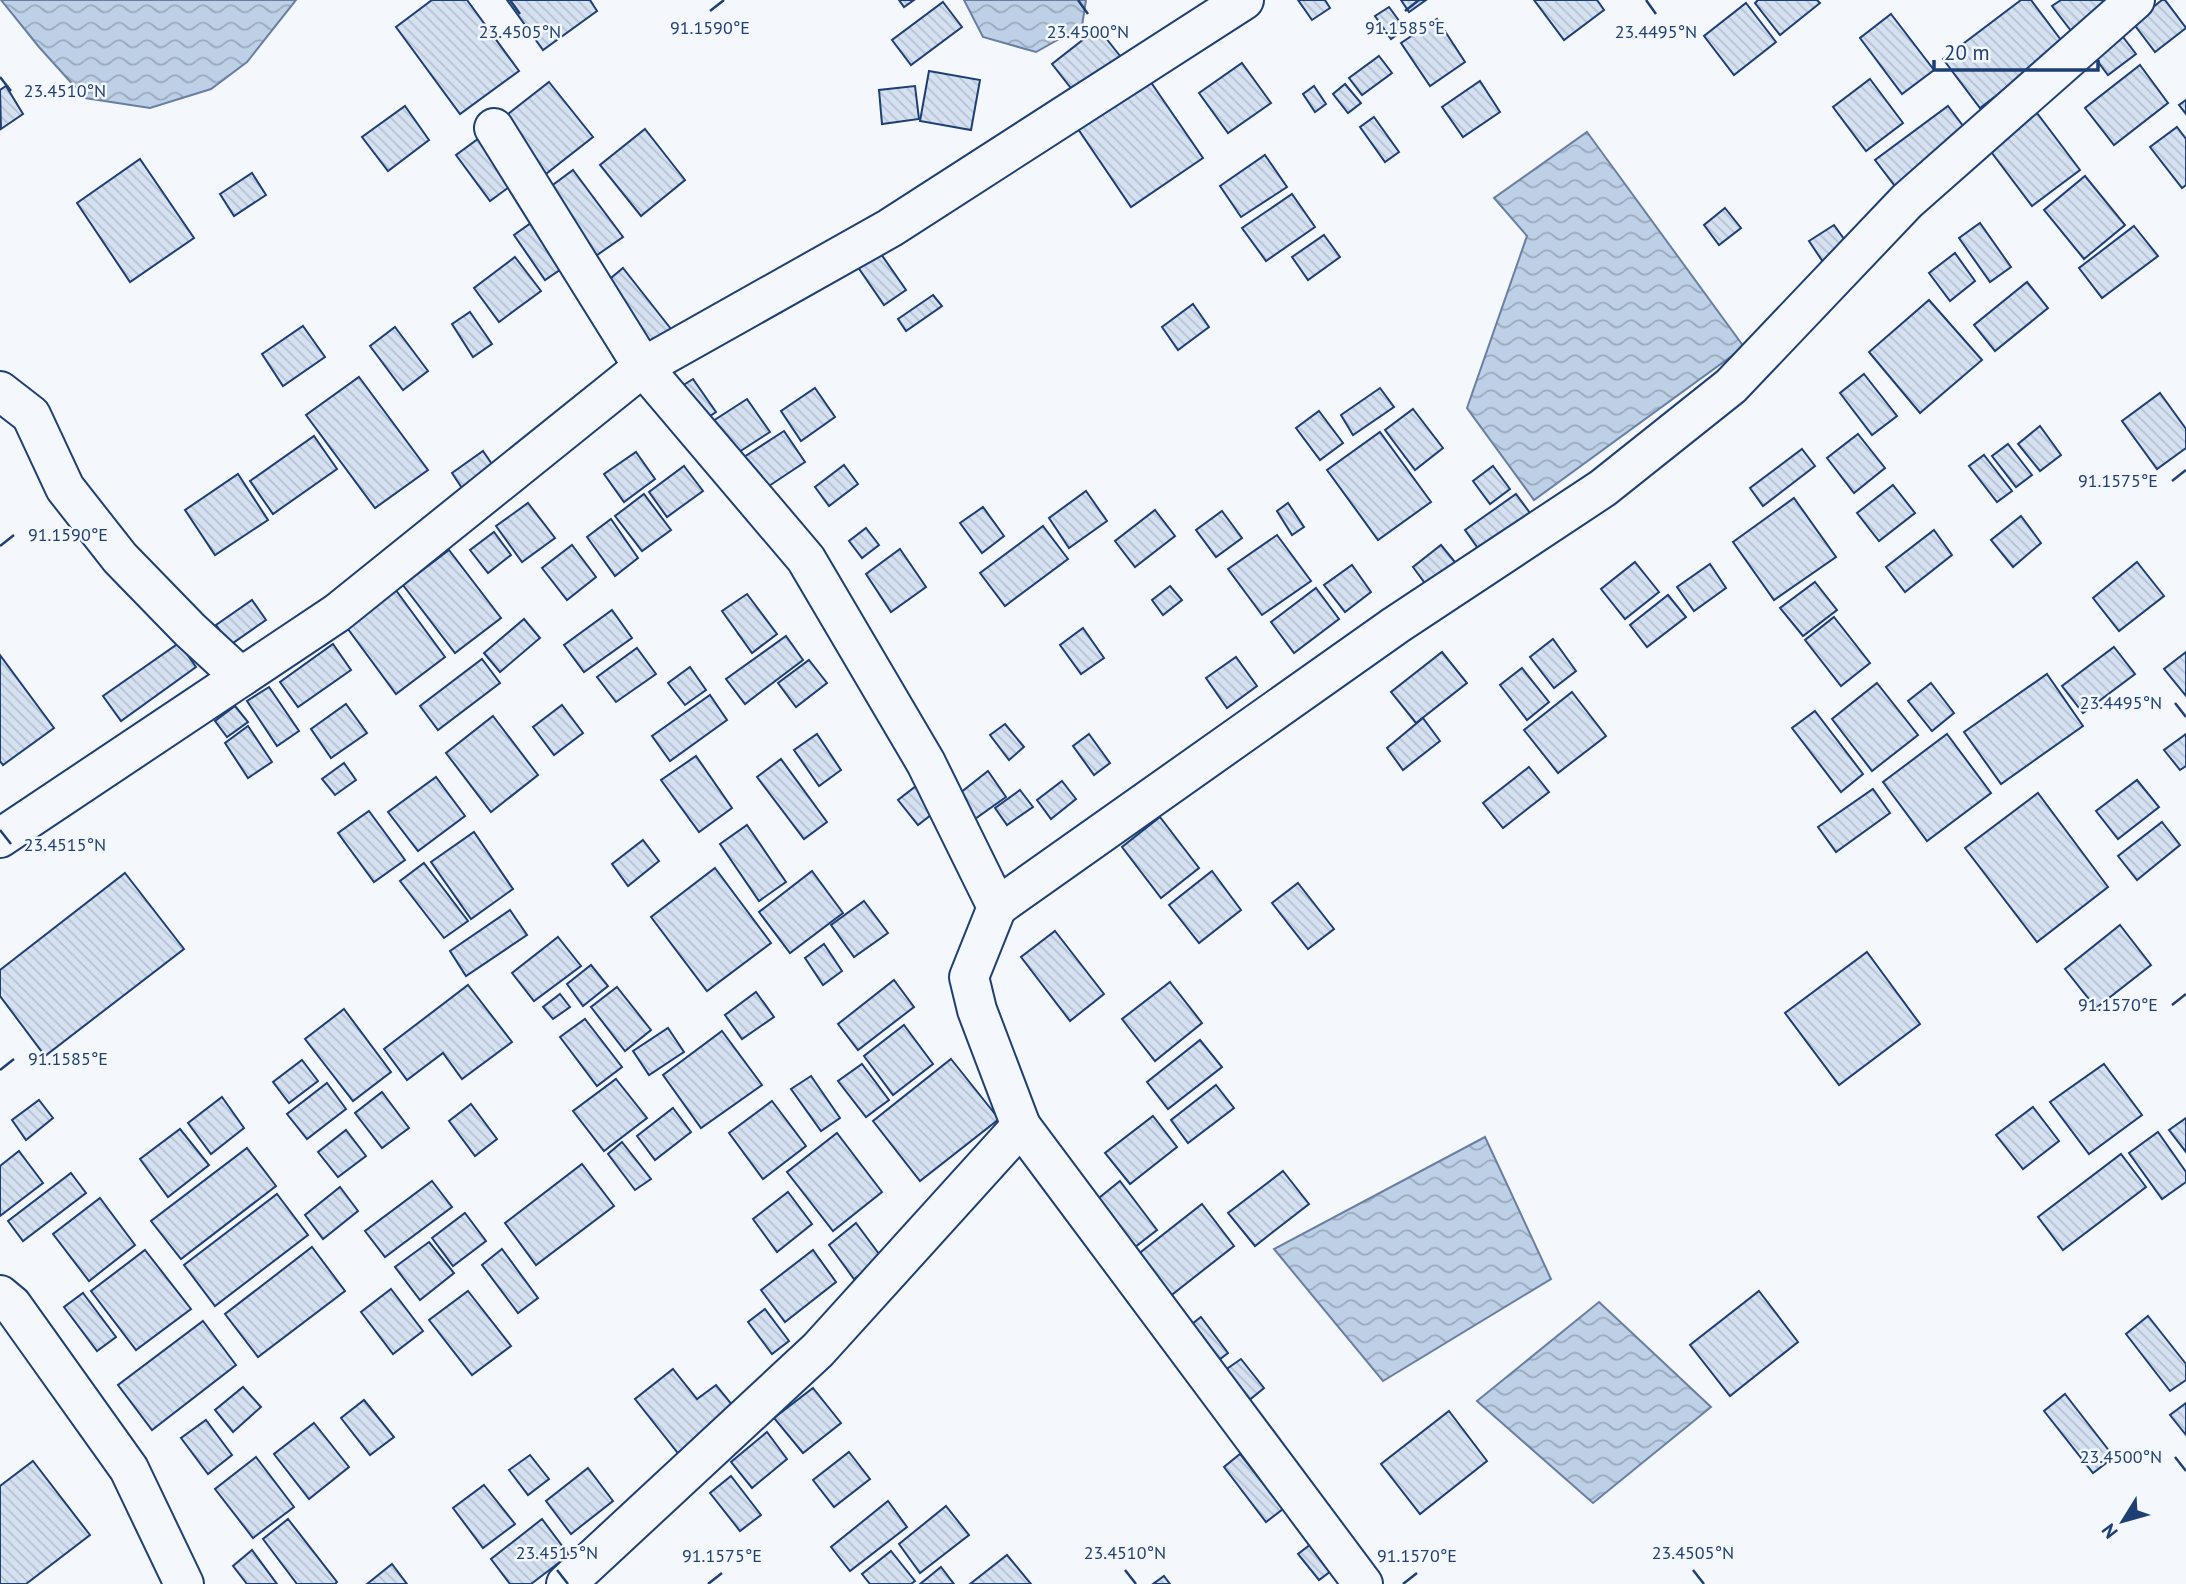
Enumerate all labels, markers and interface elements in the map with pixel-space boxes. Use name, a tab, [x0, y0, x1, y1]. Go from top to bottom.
text: 91.1590°E	[670, 16, 750, 39]
text: 91.1585°E	[1365, 16, 1445, 39]
text: 23.4505°N	[479, 20, 561, 43]
text: 23.4500°N	[1047, 20, 1129, 43]
text: 23.4495°N	[1615, 20, 1697, 43]
scale bar	[1934, 28, 2098, 72]
text: 20 m	[1944, 39, 1990, 66]
text: 23.4510°N	[24, 79, 106, 102]
text: 91.1575°E	[2078, 469, 2158, 492]
text: 91.1590°E	[28, 523, 108, 546]
text: 23.4495°N	[2080, 691, 2162, 714]
text: 23.4515°N	[24, 833, 106, 856]
text: 91.1570°E	[2078, 993, 2158, 1016]
text: 91.1585°E	[28, 1047, 108, 1070]
text: 23.4500°N	[2080, 1445, 2162, 1468]
north arrow	[2088, 1486, 2158, 1556]
text: N	[2096, 1519, 2123, 1543]
text: 23.4515°N	[516, 1541, 598, 1564]
text: 23.4510°N	[1084, 1541, 1166, 1564]
text: 23.4505°N	[1652, 1541, 1734, 1564]
text: 91.1575°E	[682, 1544, 762, 1567]
text: 91.1570°E	[1377, 1544, 1457, 1567]

